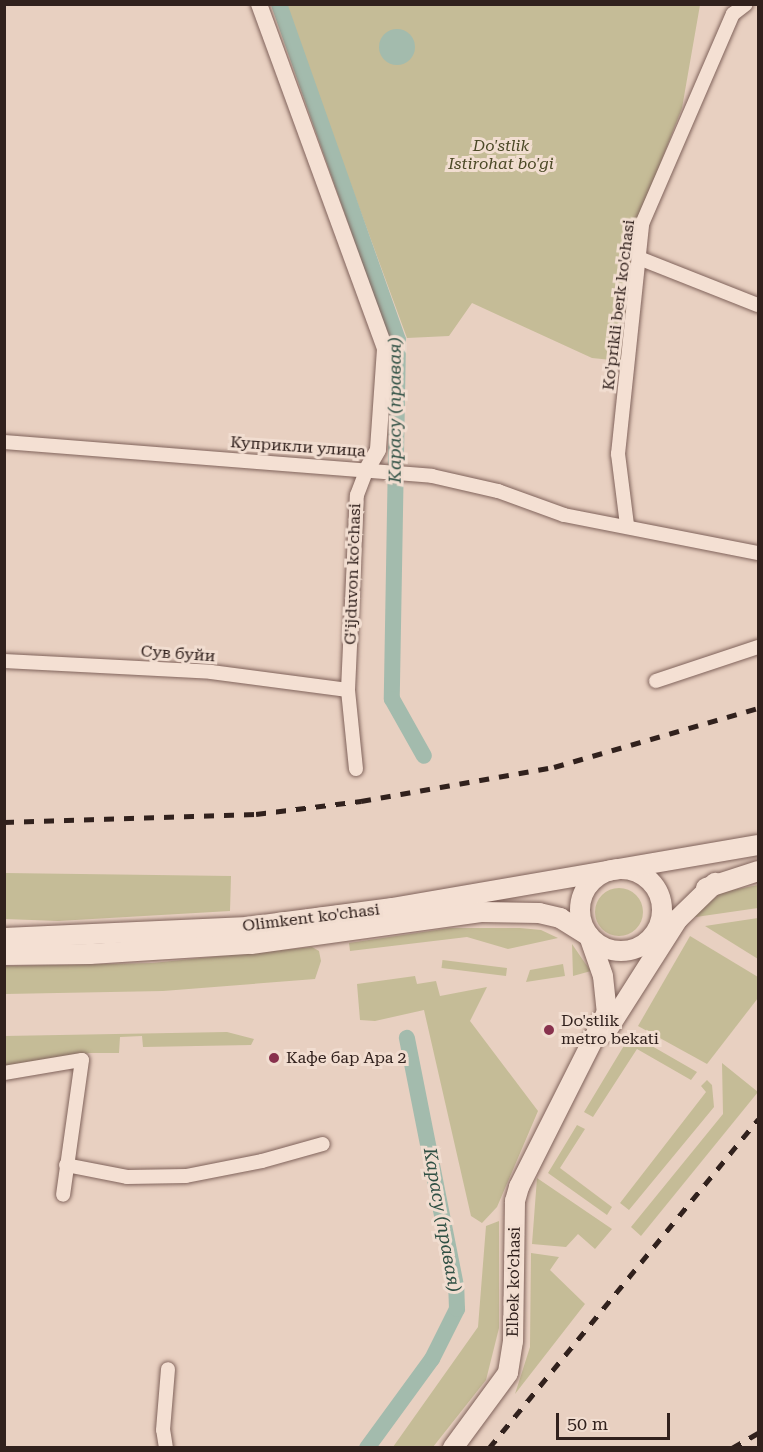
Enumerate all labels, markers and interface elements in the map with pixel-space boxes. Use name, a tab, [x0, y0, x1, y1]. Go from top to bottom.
park label: Do'stlik Istirohat bo'gi	[448, 136, 554, 174]
street label: Ko'prikli berk ko'chasi	[599, 219, 639, 391]
water label: Карасу (правая)	[384, 337, 406, 483]
street label: Куприкли улица	[230, 433, 366, 461]
street label: G'ijduvon ko'chasi	[341, 503, 365, 645]
street label: Сув буйи	[140, 642, 216, 666]
street label: Olimkent ko'chasi	[241, 900, 381, 936]
place label: Do'stlik metro bekati	[561, 1011, 659, 1049]
marker: Do'stlik metro bekati	[542, 1023, 556, 1037]
place label: Кафе бар Ара 2	[286, 1048, 406, 1068]
marker: Кафе бар Ара 2	[267, 1051, 281, 1065]
water label: Карасу (правая)	[419, 1146, 465, 1294]
street label: Elbek ko'chasi	[503, 1227, 525, 1337]
scale bar	[559, 1401, 673, 1439]
text: 50 m	[567, 1413, 608, 1434]

